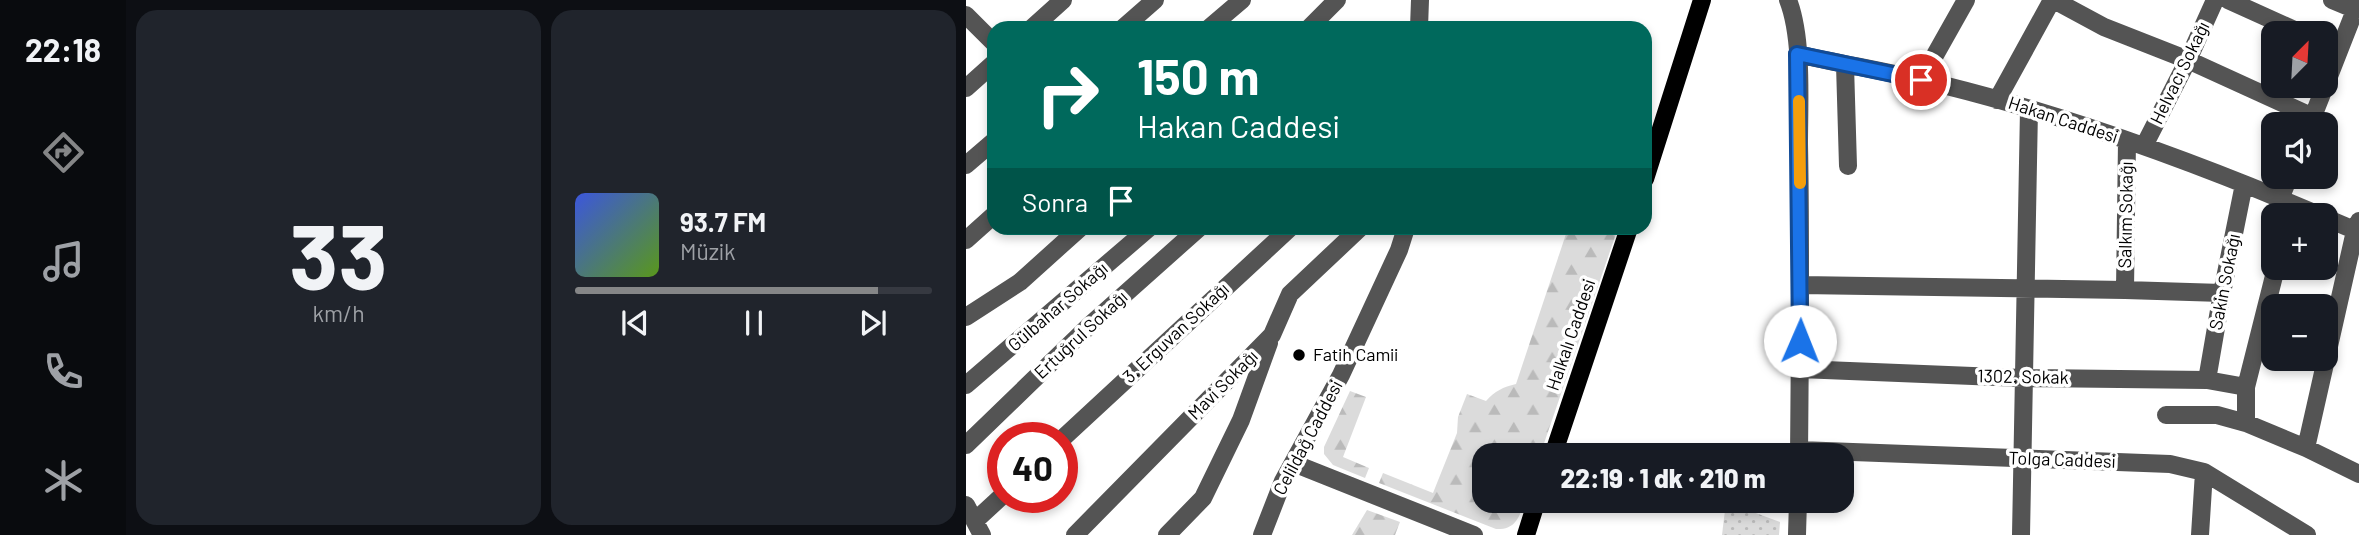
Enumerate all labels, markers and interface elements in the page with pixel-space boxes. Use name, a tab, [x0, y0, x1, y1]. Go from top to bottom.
street label: Helvacı Sokağı	[2145, 18, 2213, 128]
north arrow	[2261, 21, 2338, 98]
map controls	[2261, 21, 2338, 371]
text: 22:18	[25, 30, 101, 68]
text: 150 m	[1137, 46, 1259, 105]
icon: right	[1022, 49, 1113, 140]
pin	[1891, 50, 1951, 110]
icon: arrive	[1902, 61, 1940, 99]
street label: Hakan Caddesi	[2006, 91, 2121, 147]
text: Hakan Caddesi	[1137, 106, 1339, 144]
button: sound	[2261, 112, 2338, 189]
icon: directions	[39, 128, 88, 177]
street label: Salkım Sokağı	[2113, 161, 2137, 269]
icon: arrive	[1102, 182, 1140, 220]
text: Sonra	[1022, 186, 1088, 217]
text: 33	[289, 199, 388, 308]
button: +	[2261, 203, 2338, 280]
text: 93.7 FM	[680, 206, 766, 237]
street label: Sakin Sokağı	[2204, 232, 2244, 332]
icon: music	[39, 237, 88, 286]
text: Müzik	[680, 237, 735, 265]
street label: Gülbahar Sokağı	[1003, 257, 1112, 355]
street label: Halkalı Caddesi	[1541, 276, 1599, 393]
street label: 3. Erguvan Sokağı	[1118, 277, 1233, 387]
street label: Ertuğrul Sokağı	[1029, 286, 1131, 383]
button: −	[2261, 294, 2338, 371]
text: km/h	[312, 299, 365, 327]
icon: previous	[616, 304, 654, 342]
icon: pause	[735, 304, 773, 342]
icon: next	[854, 304, 892, 342]
position arrow	[1763, 304, 1837, 378]
place label: Fatih Camii	[1313, 343, 1398, 365]
street label: Mavi Sokağı	[1183, 345, 1262, 424]
icon: phone	[39, 347, 88, 396]
marker: Fatih Camii	[1291, 347, 1307, 363]
street label: 1302. Sokak	[1977, 364, 2069, 388]
street label: Celildağ Caddesi	[1268, 377, 1347, 499]
speed limit sign: 40	[987, 422, 1078, 513]
street label: Tolga Caddesi	[2008, 446, 2116, 472]
icon: climate	[39, 456, 88, 505]
text: 22:19 · 1 dk · 210 m	[1560, 462, 1766, 493]

